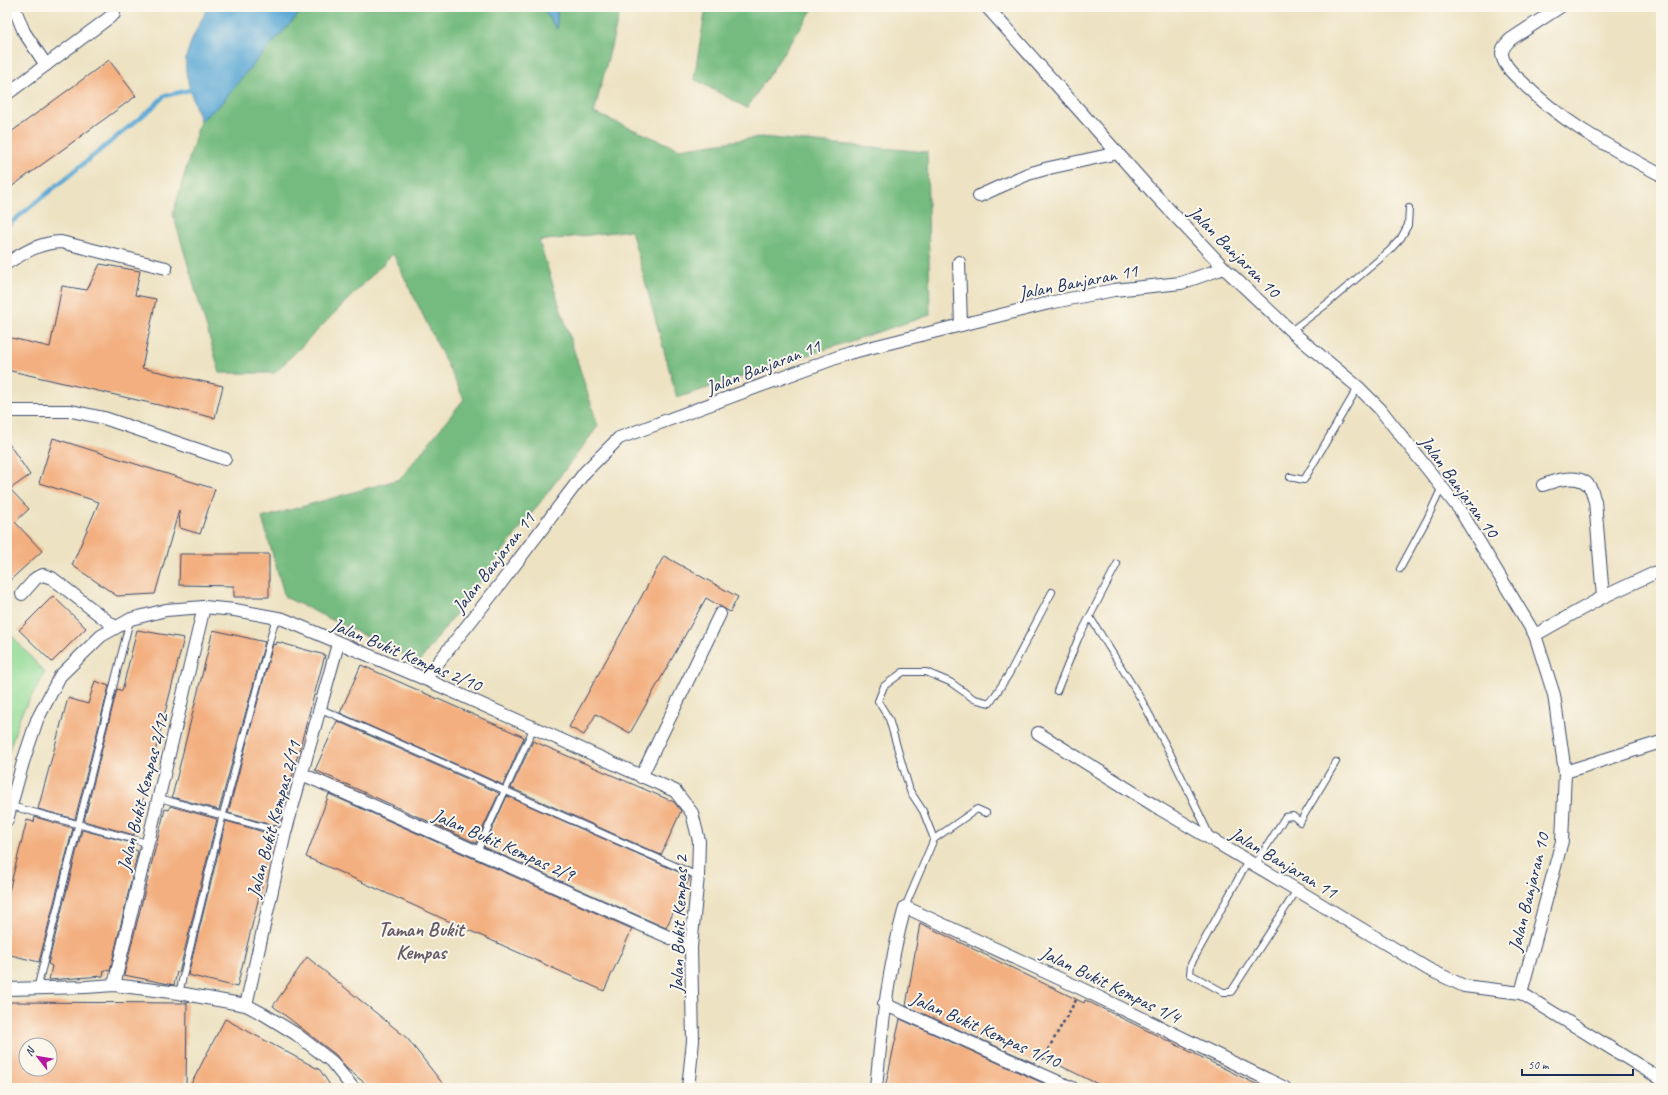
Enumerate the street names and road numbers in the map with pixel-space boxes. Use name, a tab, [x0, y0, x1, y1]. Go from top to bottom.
street label: Jalan Banjaran 10	[1182, 200, 1287, 304]
street label: Jalan Banjaran 11	[1016, 258, 1141, 305]
street label: Jalan Banjaran 11	[702, 334, 825, 400]
street label: Jalan Banjaran 10	[1413, 430, 1505, 544]
street label: Jalan Banjaran 11	[447, 506, 541, 618]
street label: Jalan Bukit Kempas 2/10	[327, 612, 487, 698]
street label: Jalan Bukit Kempas 2/12	[112, 710, 174, 874]
street label: Jalan Bukit Kempas 2/11	[241, 737, 307, 901]
street label: Jalan Bukit Kempas 2/9	[428, 802, 580, 888]
street label: Jalan Banjaran 11	[1225, 821, 1343, 905]
street label: Jalan Banjaran 10	[1502, 829, 1556, 955]
street label: Jalan Bukit Kempas 2	[665, 853, 693, 994]
street label: Jalan Bukit Kempas 1/4	[1036, 940, 1187, 1030]
street label: Jalan Bukit Kempas 1/10	[906, 986, 1065, 1074]

